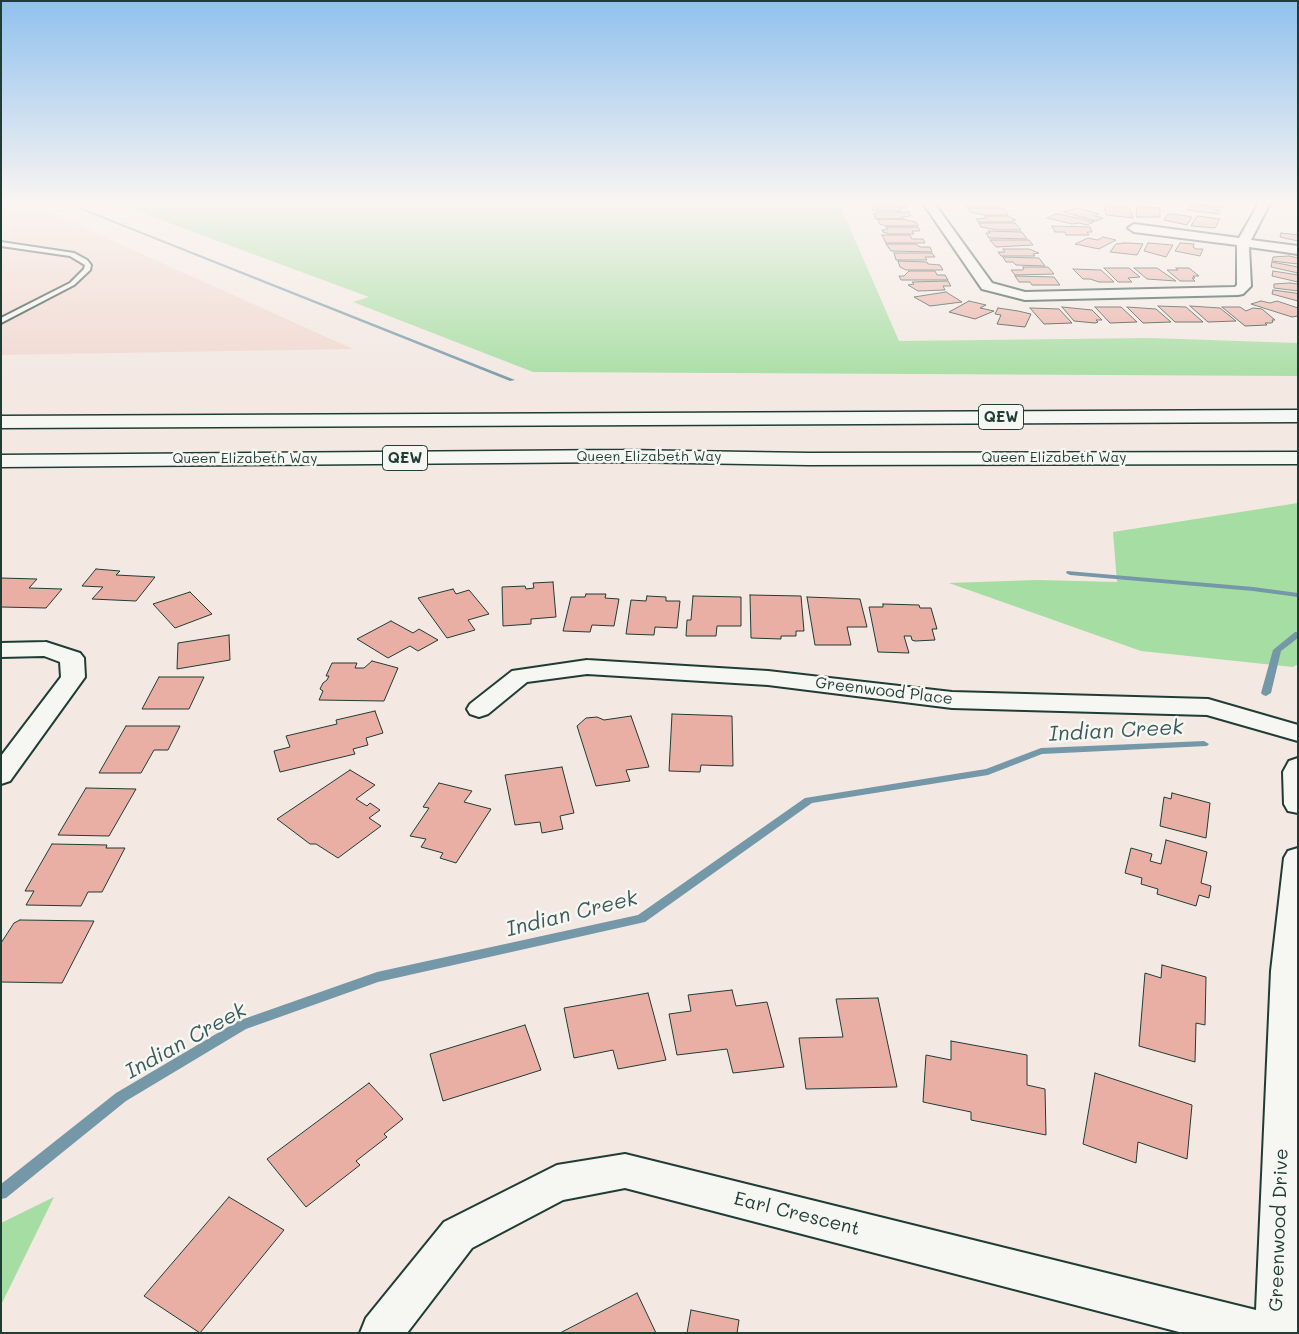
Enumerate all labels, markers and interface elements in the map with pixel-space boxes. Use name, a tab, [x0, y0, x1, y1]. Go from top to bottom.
road number: QEW	[978, 404, 1024, 430]
road number: QEW	[382, 446, 428, 470]
street label: Queen Elizabeth Way	[577, 449, 721, 465]
street label: Queen Elizabeth Way	[982, 450, 1126, 466]
street label: Queen Elizabeth Way	[173, 451, 317, 467]
street label: Greenwood Place	[814, 673, 954, 709]
water label: Indian Creek	[1048, 715, 1184, 747]
water label: Indian Creek	[504, 885, 640, 943]
water label: Indian Creek	[121, 997, 251, 1085]
street label: Greenwood Drive	[1265, 1148, 1293, 1312]
street label: Earl Crescent	[732, 1187, 862, 1241]

